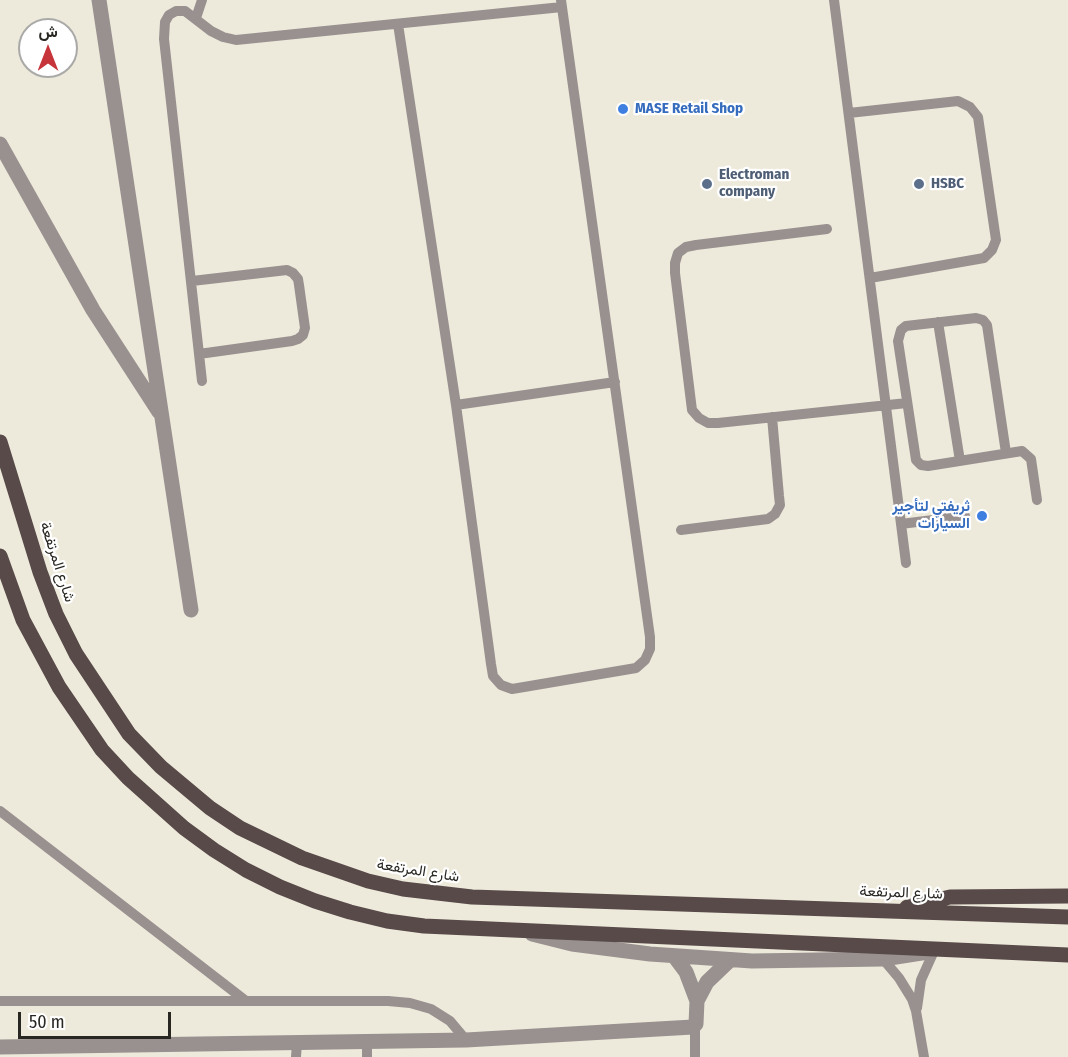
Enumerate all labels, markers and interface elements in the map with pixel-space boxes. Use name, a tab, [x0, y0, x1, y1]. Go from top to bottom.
north arrow	[18, 18, 78, 78]
text: ش	[38, 22, 58, 41]
place label: MASE Retail Shop	[635, 100, 743, 118]
marker: MASE Retail Shop	[616, 102, 630, 116]
place label: Electroman company	[719, 166, 789, 201]
place label: HSBC	[931, 175, 964, 193]
marker: Electroman company	[700, 177, 714, 191]
marker: HSBC	[912, 177, 926, 191]
place label: ثريفتي لتأجير السيارات	[892, 498, 970, 533]
marker: ثريفتي لتأجير السيارات	[975, 509, 989, 523]
street label: شارع المرتفعة	[36, 520, 78, 604]
street label: شارع المرتفعة	[375, 856, 461, 886]
street label: شارع المرتفعة	[859, 883, 943, 903]
scale bar	[21, 1000, 174, 1038]
text: 50 m	[29, 1011, 65, 1033]

